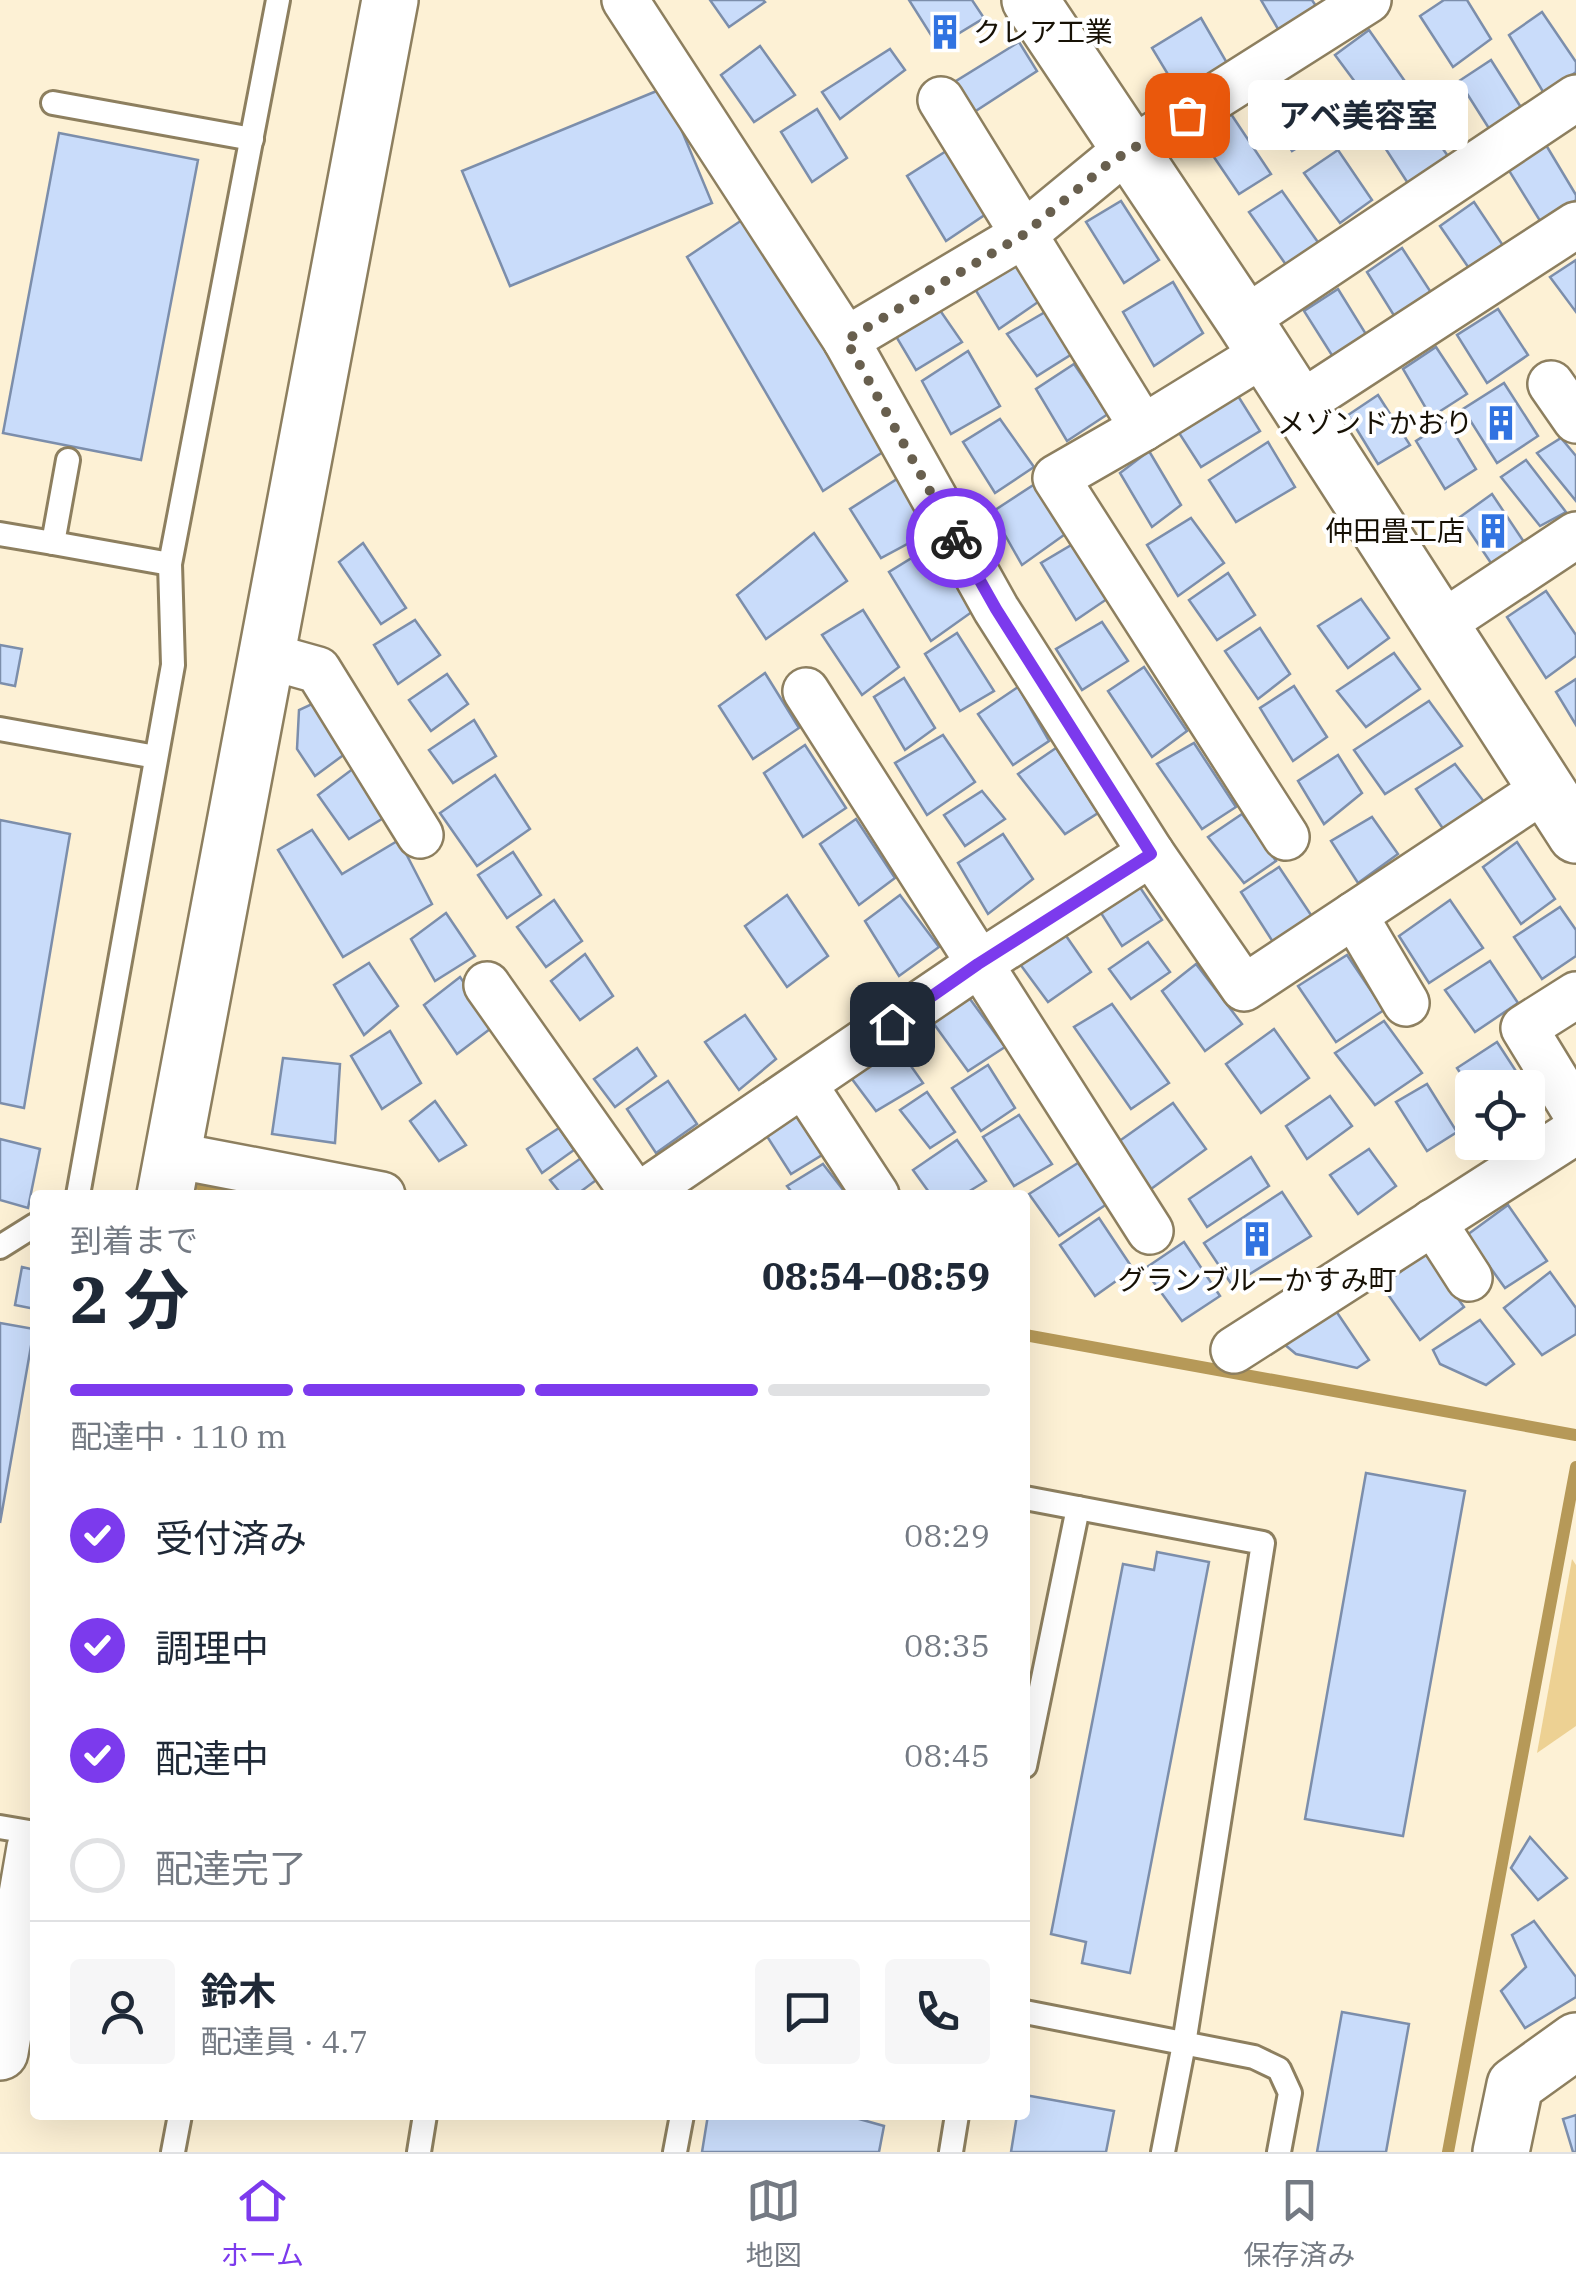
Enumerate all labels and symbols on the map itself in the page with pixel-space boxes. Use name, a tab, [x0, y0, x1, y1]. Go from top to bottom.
building icon: クレア工業	[926, 13, 964, 51]
place label: クレア工業	[973, 13, 1113, 50]
pin	[1145, 73, 1230, 158]
callout: アベ美容室	[1247, 80, 1467, 150]
place label: メゾンドかおり	[1277, 404, 1473, 441]
building icon: メゾンドかおり	[1482, 404, 1520, 442]
courier	[906, 488, 1006, 588]
place label: 仲田畳工店	[1325, 512, 1465, 549]
building icon: 仲田畳工店	[1474, 512, 1512, 550]
pin	[850, 982, 935, 1067]
building icon: グランブルーかすみ町	[1238, 1220, 1276, 1258]
place label: グランブルーかすみ町	[1117, 1261, 1397, 1298]

